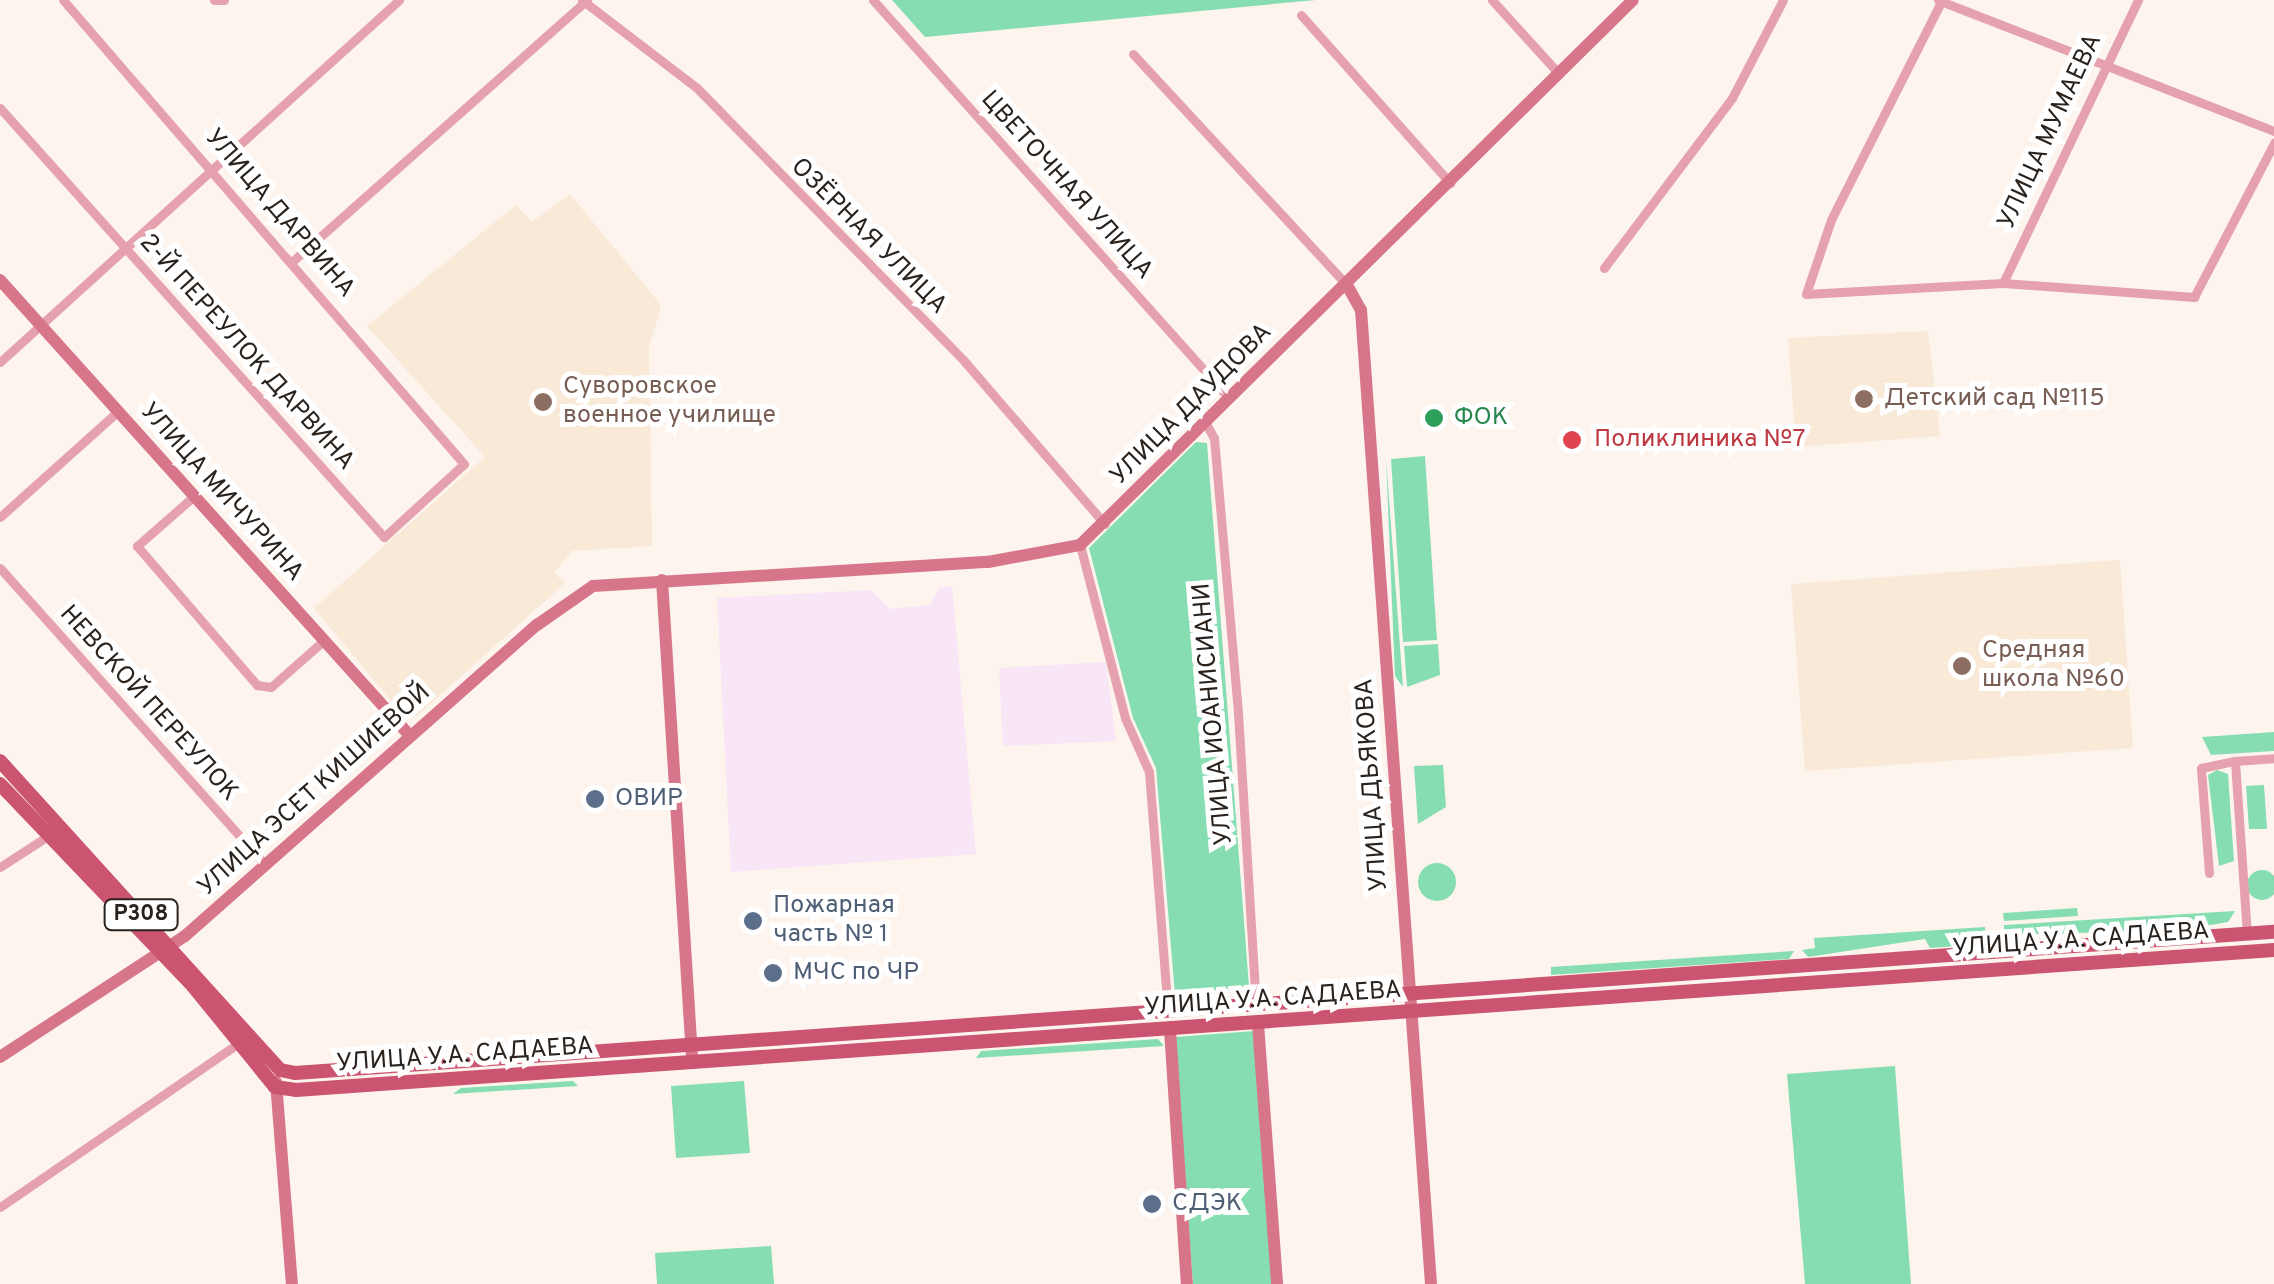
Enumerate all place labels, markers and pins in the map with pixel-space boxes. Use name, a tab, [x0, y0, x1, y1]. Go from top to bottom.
place label: Суворовское военное училище	[563, 373, 776, 432]
place label: Детский сад №115	[1884, 384, 2105, 414]
marker: Детский сад №115	[1853, 388, 1875, 410]
marker: Суворовское военное училище	[532, 391, 554, 413]
place label: ФОК	[1454, 403, 1508, 433]
marker: ФОК	[1423, 407, 1445, 429]
place label: Поликлиника №7	[1594, 425, 1805, 455]
marker: Поликлиника №7	[1559, 427, 1585, 453]
place label: Средняя школа №60	[1982, 637, 2125, 696]
marker: Средняя школа №60	[1951, 655, 1973, 677]
place label: ОВИР	[615, 784, 683, 814]
marker: ОВИР	[584, 788, 606, 810]
place label: Пожарная часть № 1	[773, 892, 895, 951]
marker: Пожарная часть № 1	[742, 910, 764, 932]
place label: МЧС по ЧР	[793, 958, 919, 988]
marker: МЧС по ЧР	[762, 962, 784, 984]
place label: СДЭК	[1172, 1189, 1242, 1219]
marker: СДЭК	[1141, 1193, 1163, 1215]

